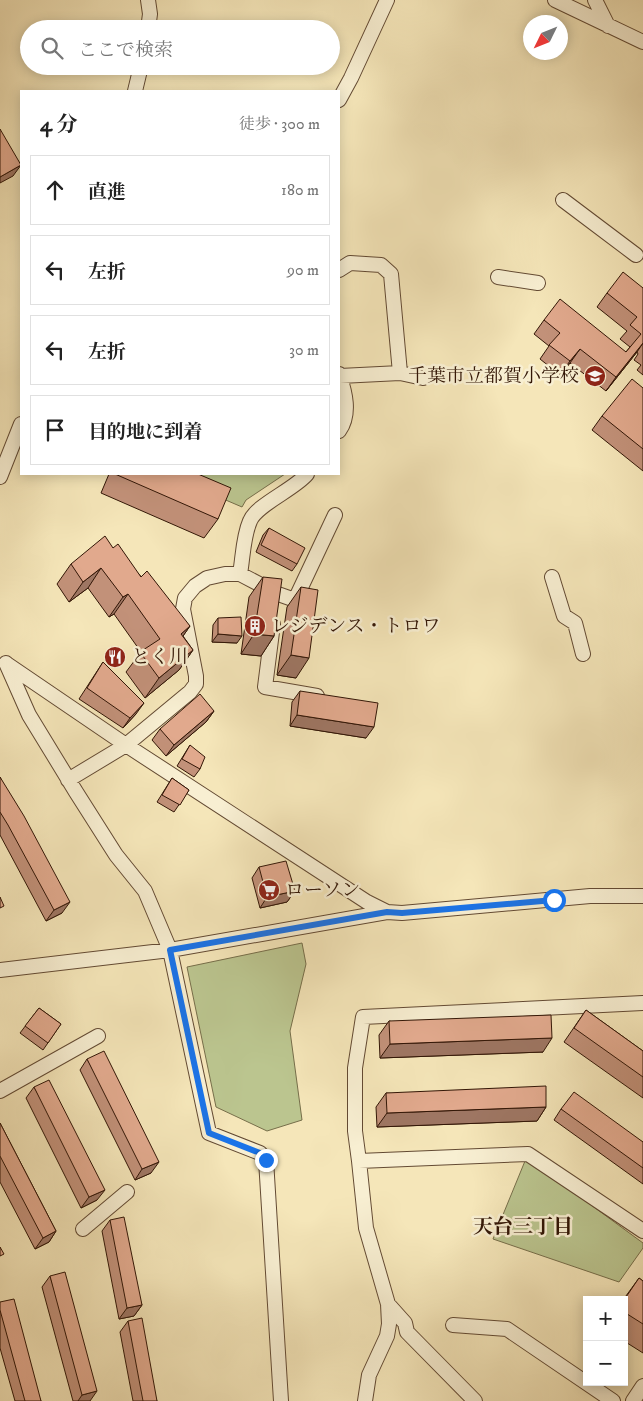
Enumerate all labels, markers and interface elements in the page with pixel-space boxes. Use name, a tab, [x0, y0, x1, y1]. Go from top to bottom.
north arrow	[523, 15, 568, 60]
search box	[20, 20, 340, 75]
icon: search	[38, 34, 66, 62]
text: ここで検索	[78, 39, 173, 62]
text: 4 分	[40, 112, 78, 138]
text: 徒歩 · 300 m	[239, 114, 320, 134]
icon: ahead	[41, 176, 69, 204]
text: 180 m	[281, 180, 319, 200]
text: 直進	[88, 181, 126, 204]
icon: left	[41, 256, 69, 284]
text: 90 m	[287, 260, 319, 280]
text: 左折	[88, 261, 126, 284]
icon: left	[41, 336, 69, 364]
text: 30 m	[289, 340, 319, 360]
text: 左折	[88, 341, 126, 364]
school or university icon: 千葉市立都賀小学校	[583, 364, 607, 388]
place label: 千葉市立都賀小学校	[408, 365, 579, 388]
icon: arrive	[41, 416, 69, 444]
text: 目的地に到着	[88, 421, 202, 444]
building icon: レジデンス・トロワ	[243, 614, 267, 638]
place label: レジデンス・トロワ	[271, 615, 441, 638]
restaurant icon: とく川	[103, 645, 127, 669]
place label: とく川	[131, 646, 188, 669]
supermarket icon: ローソン	[257, 878, 281, 902]
place label: ローソン	[285, 879, 360, 902]
route start	[543, 889, 566, 912]
route end	[255, 1149, 278, 1172]
district label: 天台三丁目	[473, 1215, 573, 1240]
map controls	[583, 1296, 628, 1386]
button: +	[583, 1296, 628, 1341]
button: −	[583, 1341, 628, 1386]

